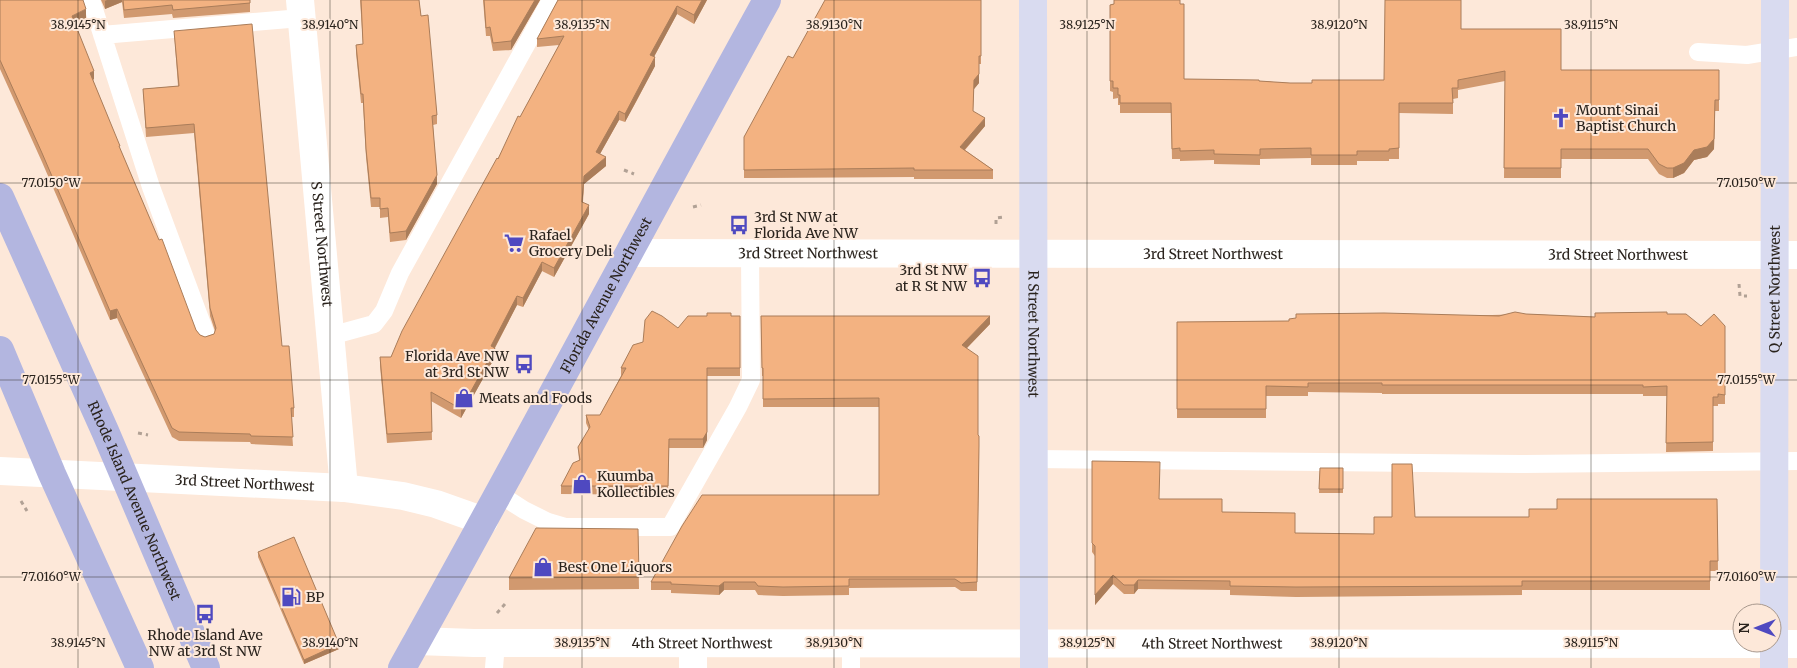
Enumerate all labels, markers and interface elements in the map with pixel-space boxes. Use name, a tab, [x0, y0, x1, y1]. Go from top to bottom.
text: 38.9145°N	[51, 17, 106, 32]
text: 38.9140°N	[302, 17, 359, 32]
text: 38.9135°N	[554, 17, 610, 32]
text: 38.9130°N	[806, 17, 863, 32]
text: 38.9125°N	[1059, 17, 1116, 32]
text: 38.9120°N	[1311, 17, 1368, 32]
text: 38.9115°N	[1564, 17, 1619, 32]
place label: Mount Sinai Baptist Church	[1576, 101, 1676, 135]
church icon: Mount Sinai Baptist Church	[1550, 107, 1572, 129]
text: 77.0150°W	[22, 175, 82, 190]
text: 77.0150°W	[1717, 175, 1777, 190]
street label: S Street Northwest	[307, 180, 337, 308]
place label: 3rd St NW at Florida Ave NW	[754, 208, 859, 242]
street label: Florida Avenue Northwest	[557, 214, 656, 376]
bus stop icon: 3rd St NW at Florida Ave NW	[728, 214, 750, 236]
street label: Q Street Northwest	[1765, 224, 1784, 353]
place label: Rafael Grocery Deli	[529, 226, 613, 260]
supermarket icon: Rafael Grocery Deli	[503, 232, 525, 254]
street label: 3rd Street Northwest	[738, 244, 878, 262]
street label: 3rd Street Northwest	[1143, 245, 1283, 263]
street label: 3rd Street Northwest	[1548, 246, 1688, 264]
place label: 3rd St NW at R St NW	[895, 261, 968, 295]
bus stop icon: 3rd St NW at R St NW	[971, 267, 993, 289]
street label: R Street Northwest	[1024, 270, 1043, 398]
place label: Florida Ave NW at 3rd St NW	[405, 347, 510, 381]
bus stop icon: Florida Ave NW at 3rd St NW	[513, 353, 535, 375]
text: 77.0155°W	[22, 372, 81, 387]
text: 77.0155°W	[1717, 372, 1776, 387]
shop icon: Meats and Foods	[453, 387, 475, 409]
place label: Meats and Foods	[479, 389, 592, 407]
street label: Rhode Island Avenue Northwest	[84, 398, 185, 603]
place label: Kuumba Kollectibles	[597, 467, 675, 501]
street label: 3rd Street Northwest	[174, 471, 316, 496]
shop icon: Kuumba Kollectibles	[571, 473, 593, 495]
shop icon: Best One Liquors	[532, 556, 554, 578]
place label: Best One Liquors	[558, 558, 672, 576]
text: 77.0160°W	[21, 569, 82, 584]
text: 77.0160°W	[1716, 569, 1777, 584]
fuel station icon: BP	[280, 586, 302, 608]
place label: BP	[306, 588, 324, 606]
bus stop icon: Rhode Island Ave NW at 3rd St NW	[194, 603, 216, 625]
north arrow	[1732, 603, 1782, 653]
text: N	[1735, 622, 1753, 634]
place label: Rhode Island Ave NW at 3rd St NW	[147, 626, 263, 660]
street label: 4th Street Northwest	[632, 634, 773, 652]
text: 38.9145°N	[51, 635, 106, 650]
text: 38.9140°N	[302, 635, 359, 650]
text: 38.9135°N	[554, 635, 610, 650]
text: 38.9130°N	[806, 635, 863, 650]
text: 38.9125°N	[1059, 635, 1116, 650]
street label: 4th Street Northwest	[1142, 635, 1283, 653]
text: 38.9120°N	[1311, 635, 1368, 650]
text: 38.9115°N	[1564, 635, 1619, 650]

